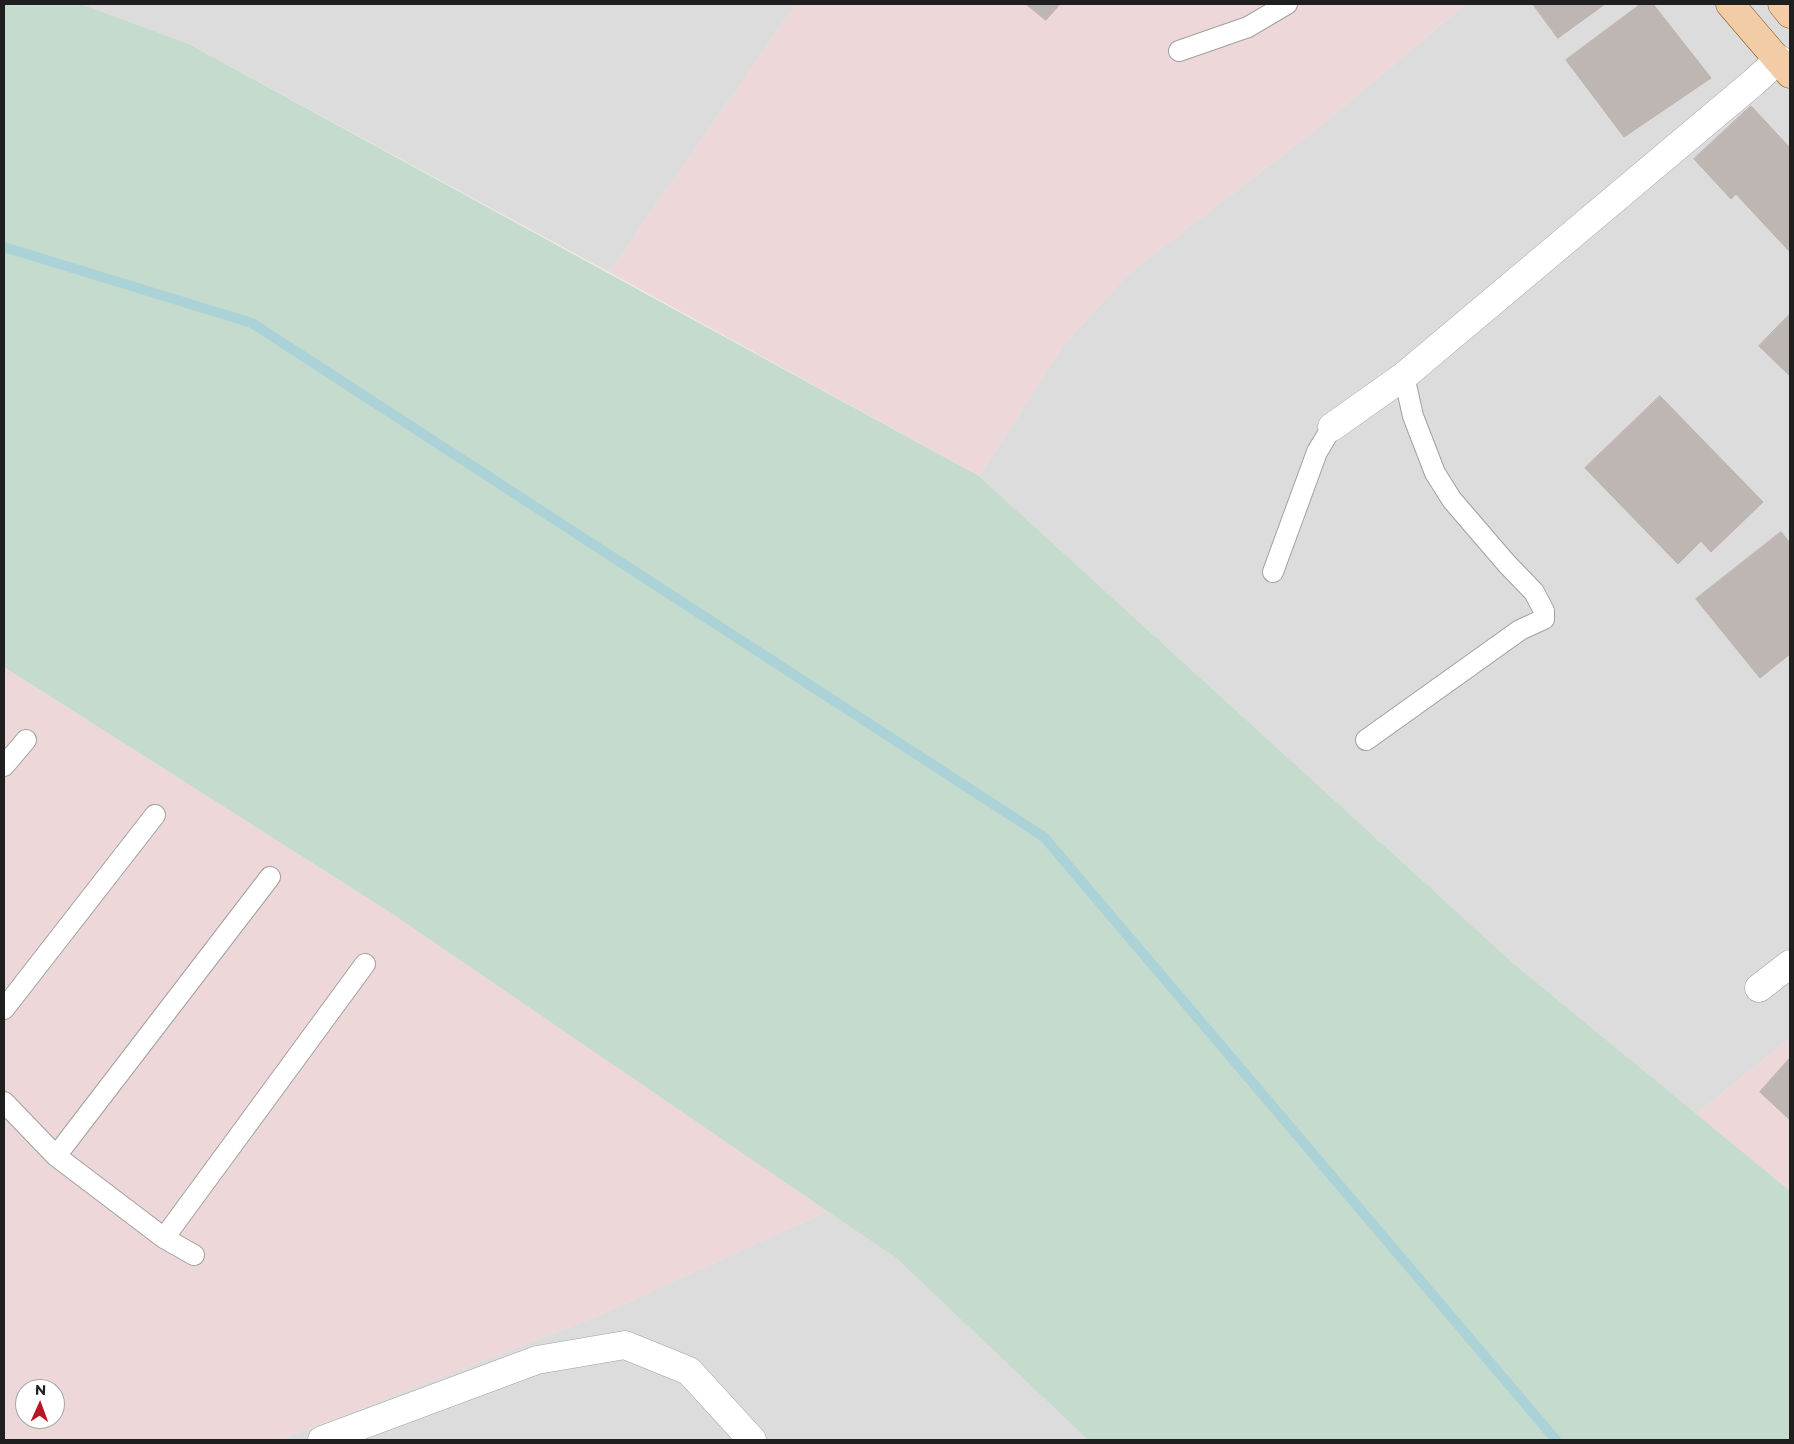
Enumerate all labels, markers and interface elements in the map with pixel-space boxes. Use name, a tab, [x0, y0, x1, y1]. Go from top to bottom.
north arrow	[15, 1379, 65, 1429]
text: N	[35, 1381, 46, 1399]

